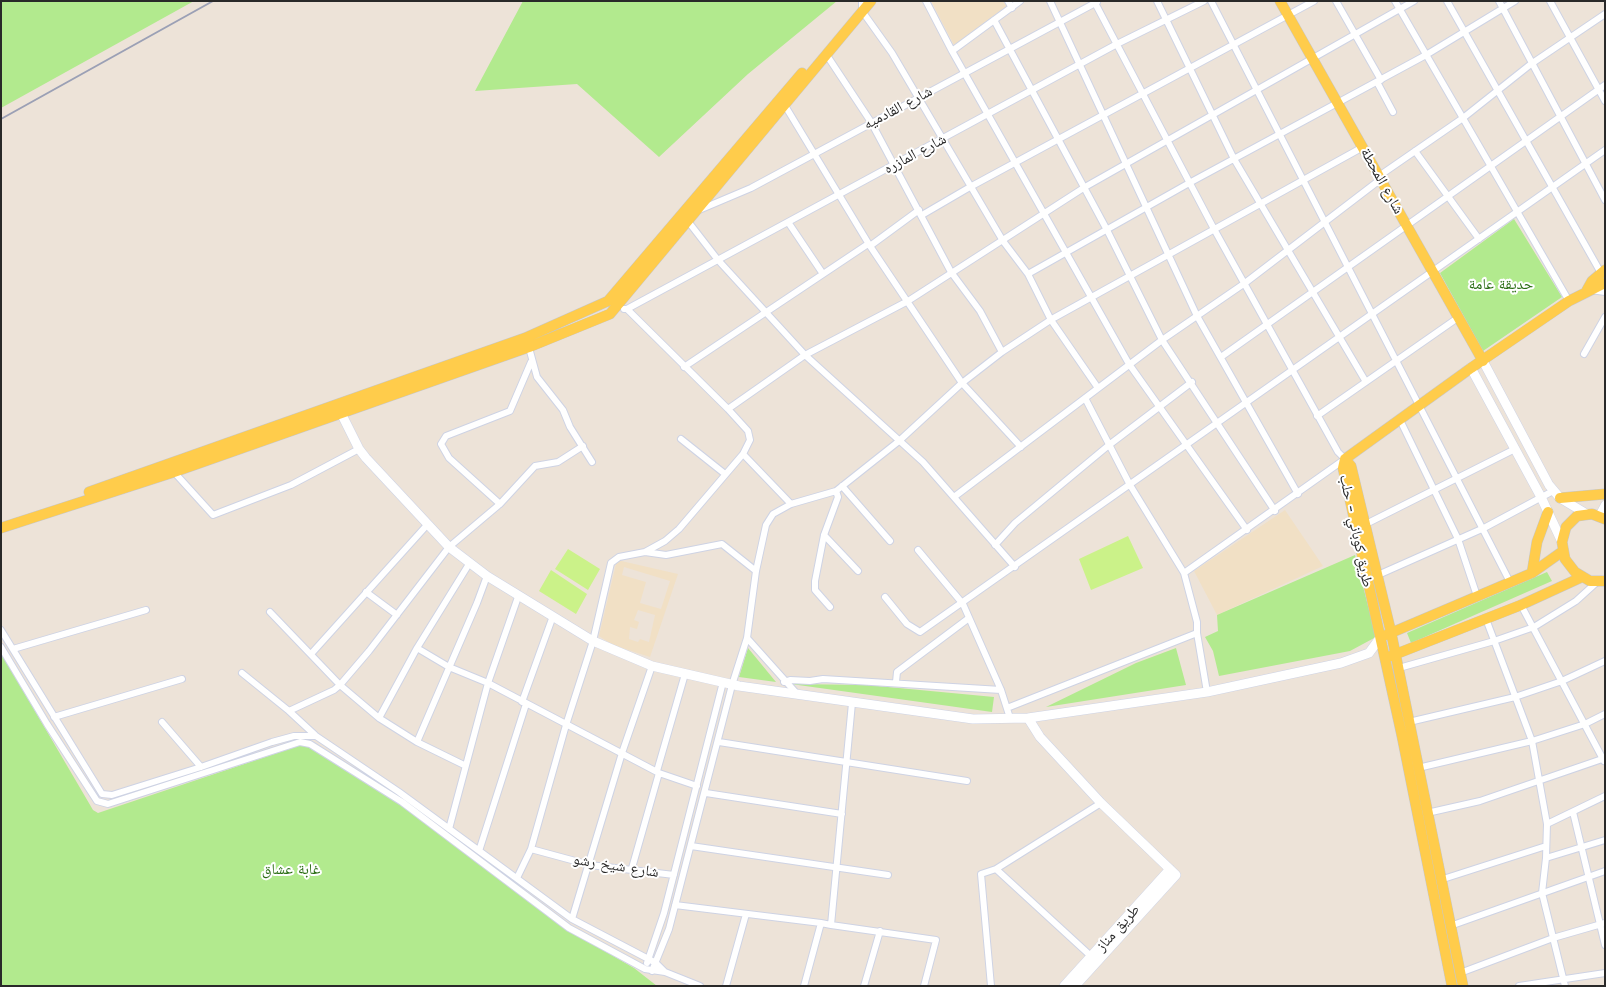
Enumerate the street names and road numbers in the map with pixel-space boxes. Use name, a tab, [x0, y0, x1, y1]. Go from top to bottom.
street label: شارع القادميه	[861, 82, 935, 134]
street label: شارع المازره	[881, 130, 949, 178]
street label: شارع المحطة	[1356, 145, 1408, 217]
street label: طريق كوباني - حلب	[1335, 473, 1377, 589]
street label: شارع شيخ رشو	[572, 850, 660, 882]
street label: طريق مناز	[1092, 901, 1144, 955]

